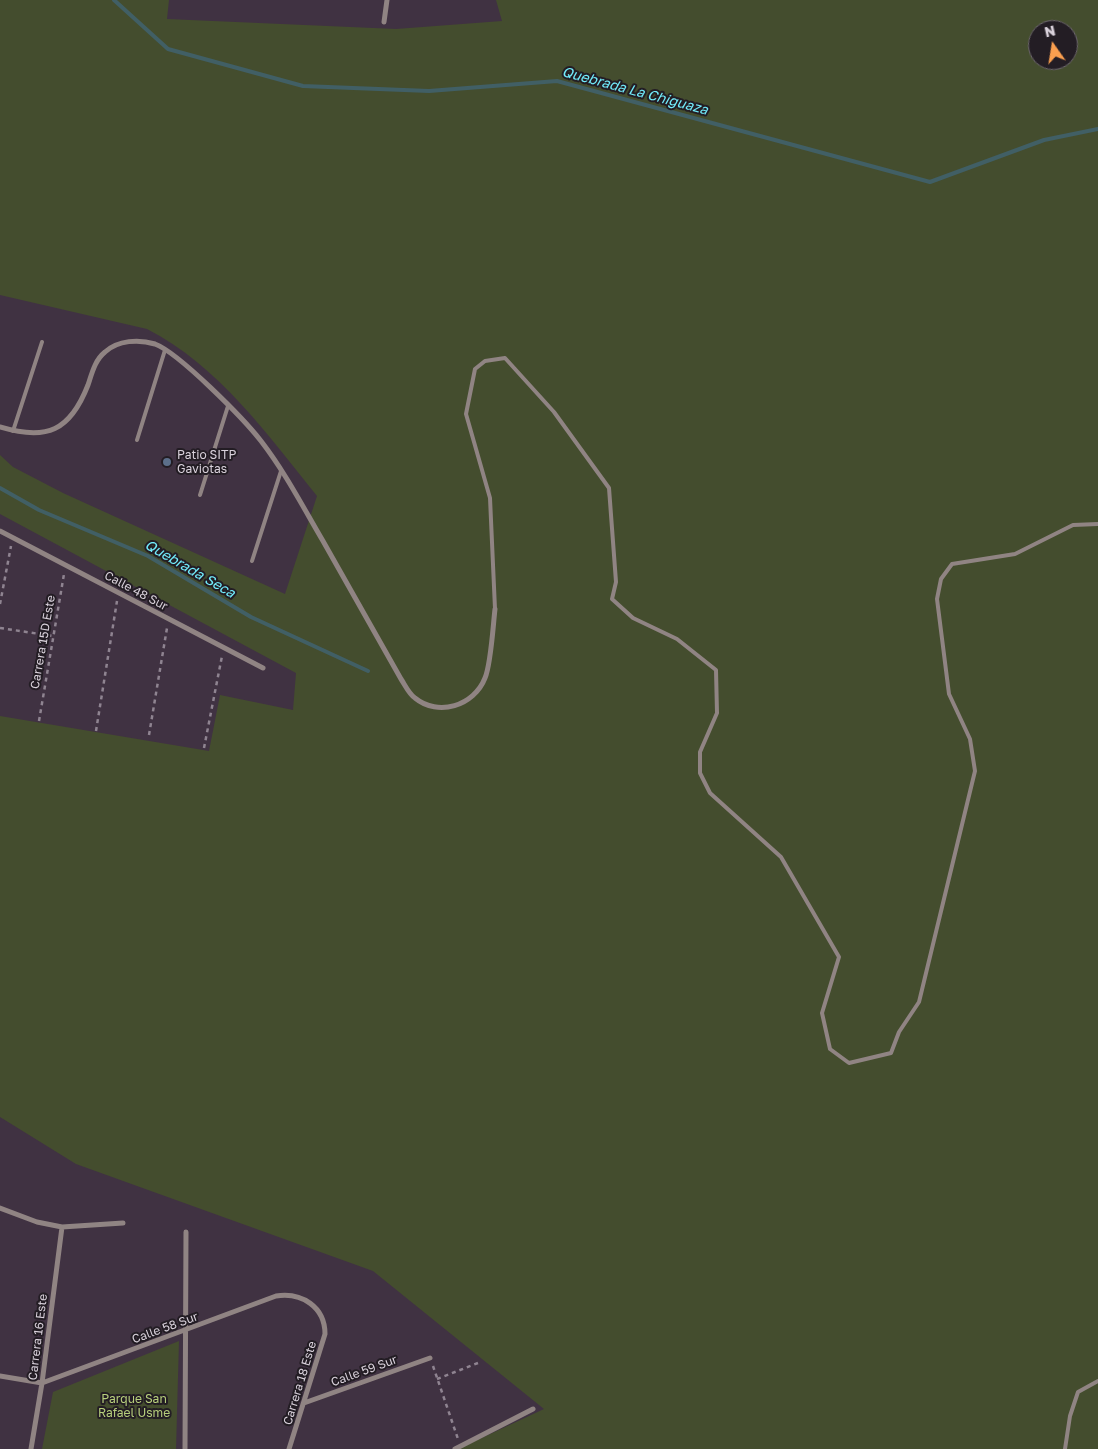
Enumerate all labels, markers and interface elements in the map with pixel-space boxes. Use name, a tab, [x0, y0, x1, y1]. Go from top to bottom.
north arrow	[1028, 20, 1078, 70]
text: N	[1043, 21, 1057, 40]
water label: Quebrada La Chiguaza	[560, 63, 710, 119]
place label: Patio SITP Gaviotas	[177, 448, 236, 476]
marker: Patio SITP Gaviotas	[161, 456, 173, 468]
water label: Quebrada Seca	[142, 536, 238, 602]
street label: Calle 48 Sur	[102, 568, 170, 614]
street label: Carrera 15D Este	[28, 594, 58, 690]
street label: Carrera 16 Este	[26, 1293, 50, 1381]
street label: Calle 58 Sur	[130, 1309, 200, 1347]
street label: Carrera 18 Este	[280, 1339, 320, 1427]
street label: Calle 59 Sur	[329, 1352, 399, 1390]
park label: Parque San Rafael Usme	[98, 1392, 170, 1420]

